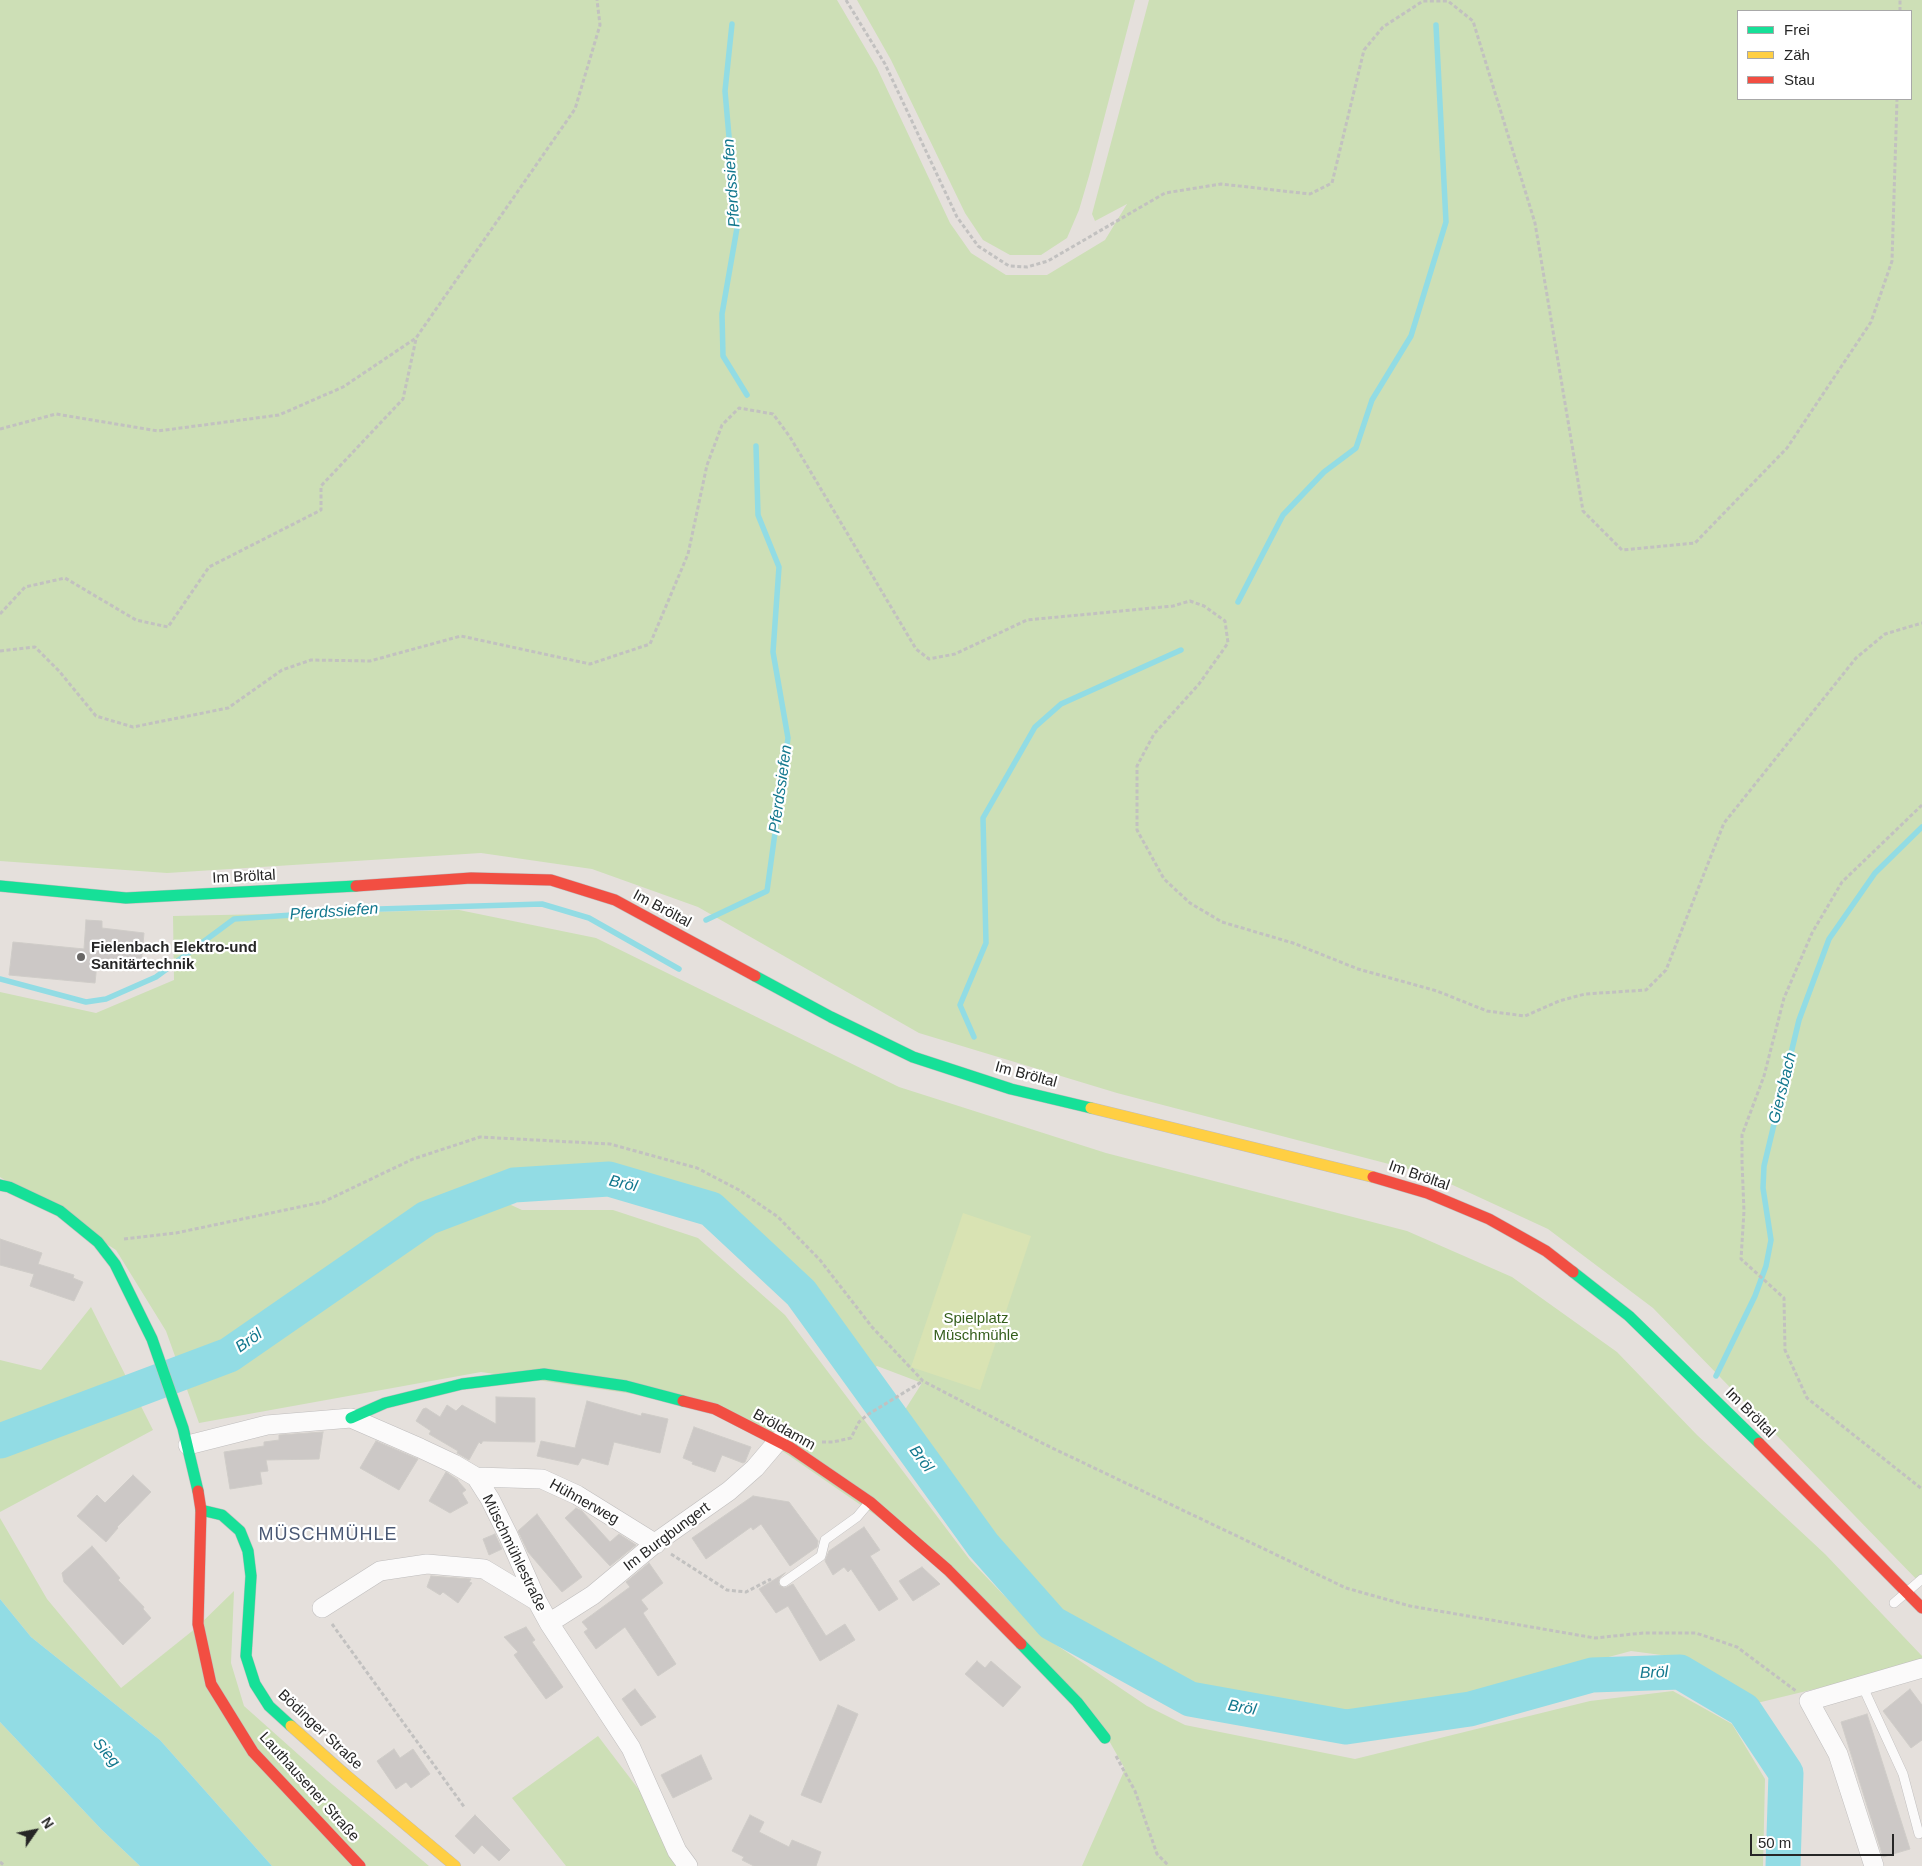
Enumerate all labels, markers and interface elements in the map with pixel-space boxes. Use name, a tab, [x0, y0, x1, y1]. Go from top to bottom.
legend	[1737, 10, 1912, 100]
text: Frei	[1784, 21, 1810, 38]
text: Zäh	[1784, 46, 1810, 63]
text: Stau	[1784, 71, 1815, 88]
water label: Pferdssiefen	[719, 138, 745, 228]
water label: Pferdssiefen	[765, 744, 797, 834]
street label: Im Bröltal	[212, 866, 276, 888]
street label: Im Bröltal	[630, 886, 694, 932]
water label: Pferdssiefen	[289, 899, 379, 925]
place label: Fielenbach Elektro-und Sanitärtechnik	[91, 939, 257, 974]
marker: Fielenbach Elektro-und Sanitärtechnik	[75, 951, 87, 963]
water label: Giersbach	[1765, 1050, 1801, 1126]
street label: Im Bröltal	[993, 1058, 1059, 1092]
street label: Im Bröltal	[1386, 1157, 1452, 1195]
water label: Bröl	[607, 1171, 639, 1197]
park label: Spielplatz Müschmühle	[933, 1310, 1019, 1345]
water label: Bröl	[232, 1325, 266, 1357]
street label: Im Bröltal	[1721, 1384, 1779, 1442]
street label: Bröldamm	[750, 1406, 818, 1454]
water label: Bröl	[905, 1442, 937, 1476]
street label: Hühnerweg	[546, 1476, 622, 1528]
street label: Müschmühlestraße	[478, 1492, 550, 1614]
street label: Im Burgbungert	[620, 1499, 714, 1575]
district label: MÜSCHMÜHLE	[257, 1524, 399, 1546]
water label: Bröl	[1639, 1663, 1669, 1683]
street label: Bödinger Straße	[274, 1686, 366, 1774]
water label: Bröl	[1226, 1696, 1258, 1720]
street label: Lauthausener Straße	[255, 1729, 363, 1845]
water label: Sieg	[88, 1735, 124, 1771]
north arrow	[10, 1806, 60, 1856]
text: N	[38, 1814, 57, 1831]
scale bar	[1752, 1824, 1896, 1856]
text: 50 m	[1758, 1834, 1791, 1851]

